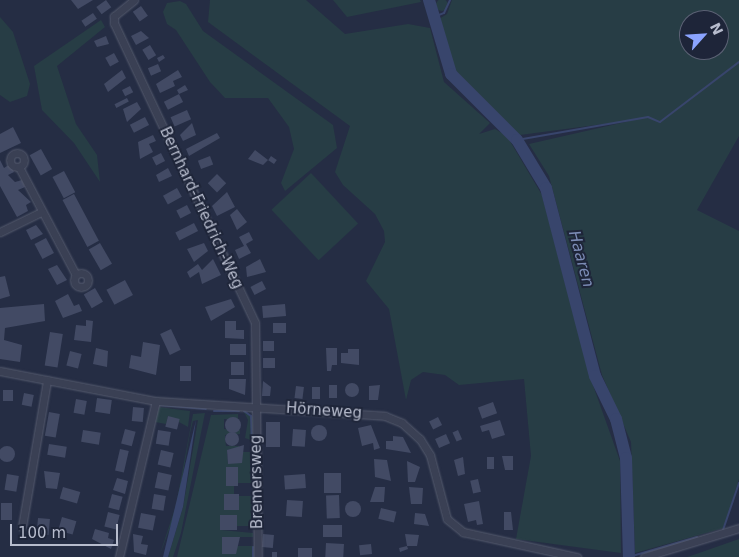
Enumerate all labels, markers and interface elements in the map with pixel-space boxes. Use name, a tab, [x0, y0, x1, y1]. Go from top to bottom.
north arrow	[679, 10, 729, 60]
text: N	[707, 20, 726, 38]
street label: Bernhard-Friedrich-Weg	[156, 124, 246, 292]
water label: Haaren	[564, 228, 598, 290]
street label: Hörneweg	[285, 399, 363, 423]
street label: Bremersweg	[247, 435, 267, 529]
scale bar	[12, 514, 120, 546]
text: 100 m	[18, 524, 66, 542]

